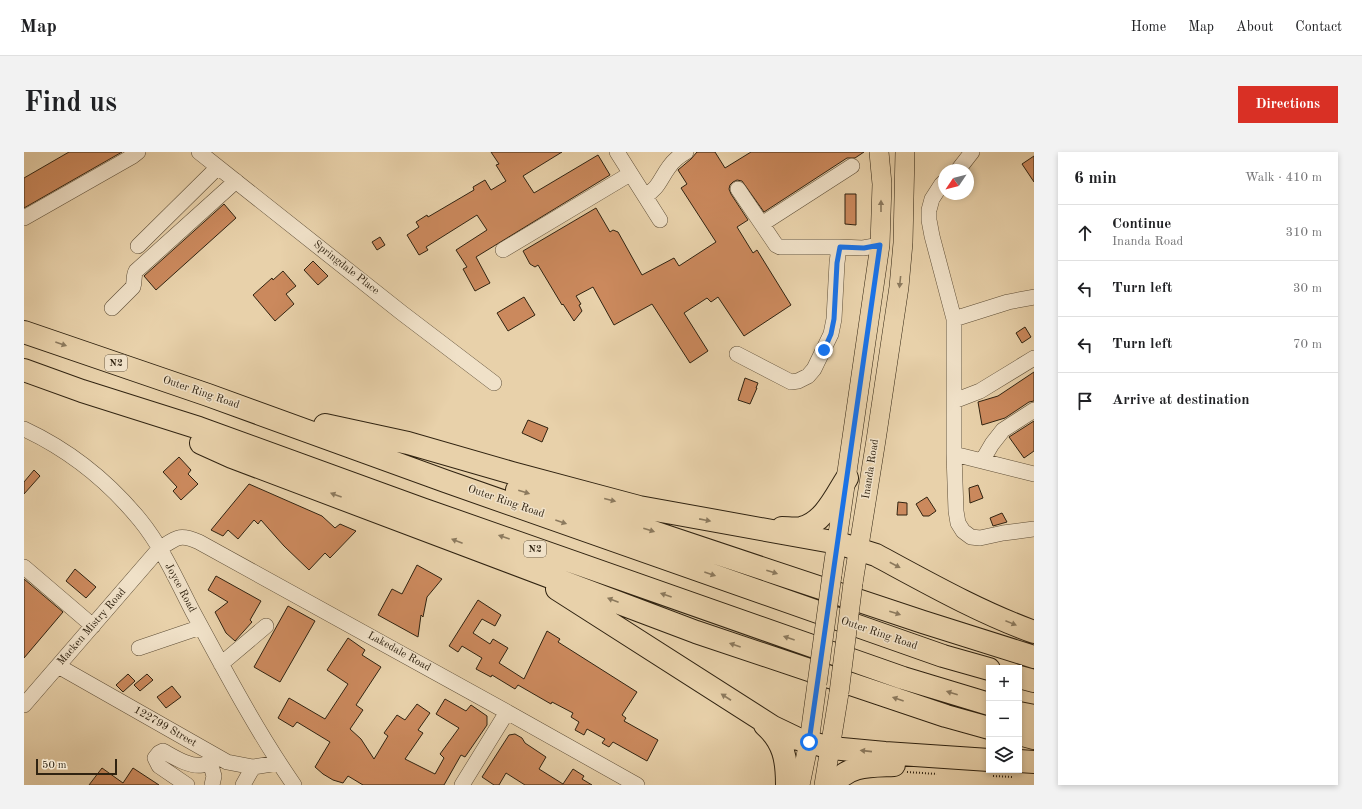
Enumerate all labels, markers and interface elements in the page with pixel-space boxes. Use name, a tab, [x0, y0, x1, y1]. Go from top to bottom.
text: Map	[20, 18, 57, 37]
text: Home	[1131, 20, 1166, 34]
text: Map	[1188, 20, 1214, 34]
text: About	[1236, 20, 1273, 34]
text: Contact	[1295, 20, 1342, 34]
button: Directions	[1238, 86, 1338, 123]
text: Find us	[24, 90, 117, 118]
north arrow	[938, 164, 974, 200]
text: 6 min	[1074, 170, 1117, 187]
text: Walk · 410 m	[1245, 171, 1322, 184]
one-way arrow	[878, 199, 884, 212]
text: Continue	[1112, 217, 1171, 232]
icon: ahead	[1074, 222, 1096, 244]
text: 310 m	[1285, 226, 1322, 239]
text: Inanda Road	[1112, 235, 1183, 248]
street label: Springdale Place	[311, 239, 381, 297]
one-way arrow	[896, 276, 903, 288]
icon: left	[1074, 278, 1096, 300]
text: Turn left	[1112, 281, 1172, 296]
text: 30 m	[1293, 282, 1322, 295]
icon: left	[1074, 334, 1096, 356]
text: Turn left	[1112, 337, 1172, 352]
text: 70 m	[1293, 338, 1322, 351]
route end	[815, 341, 833, 359]
one-way arrow	[55, 342, 67, 348]
road number: N2	[105, 355, 127, 371]
street label: Outer Ring Road	[161, 375, 241, 411]
icon: arrive	[1074, 390, 1096, 412]
text: Arrive at destination	[1112, 393, 1250, 408]
street label: Inanda Road	[861, 438, 881, 500]
street label: Outer Ring Road	[466, 484, 546, 520]
one-way arrow	[519, 489, 531, 495]
one-way arrow	[329, 491, 341, 497]
one-way arrow	[603, 497, 616, 503]
one-way arrow	[699, 517, 711, 523]
one-way arrow	[555, 519, 567, 525]
one-way arrow	[643, 528, 655, 534]
one-way arrow	[498, 534, 510, 540]
one-way arrow	[451, 538, 463, 544]
road number: N2	[524, 541, 546, 557]
street label: Joyce Road	[162, 562, 198, 615]
one-way arrow	[889, 562, 901, 569]
one-way arrow	[766, 569, 778, 575]
one-way arrow	[704, 571, 716, 577]
street label: Macken Mistry Road	[56, 586, 128, 668]
one-way arrow	[660, 591, 672, 597]
one-way arrow	[607, 597, 619, 603]
one-way arrow	[890, 610, 902, 616]
street label: Outer Ring Road	[839, 616, 919, 652]
one-way arrow	[1005, 621, 1017, 627]
street label: Lakedale Road	[366, 630, 433, 674]
one-way arrow	[782, 635, 794, 641]
one-way arrow	[729, 641, 741, 647]
map controls	[986, 665, 1022, 773]
button: +	[986, 665, 1022, 701]
one-way arrow	[945, 690, 957, 696]
one-way arrow	[720, 693, 732, 700]
one-way arrow	[892, 696, 904, 702]
button: −	[986, 701, 1022, 737]
street label: 122799 Street	[132, 705, 198, 749]
route start	[800, 733, 818, 751]
button: layers	[986, 737, 1022, 773]
one-way arrow	[860, 748, 872, 754]
scale bar	[36, 757, 117, 776]
text: 50 m	[42, 760, 67, 771]

